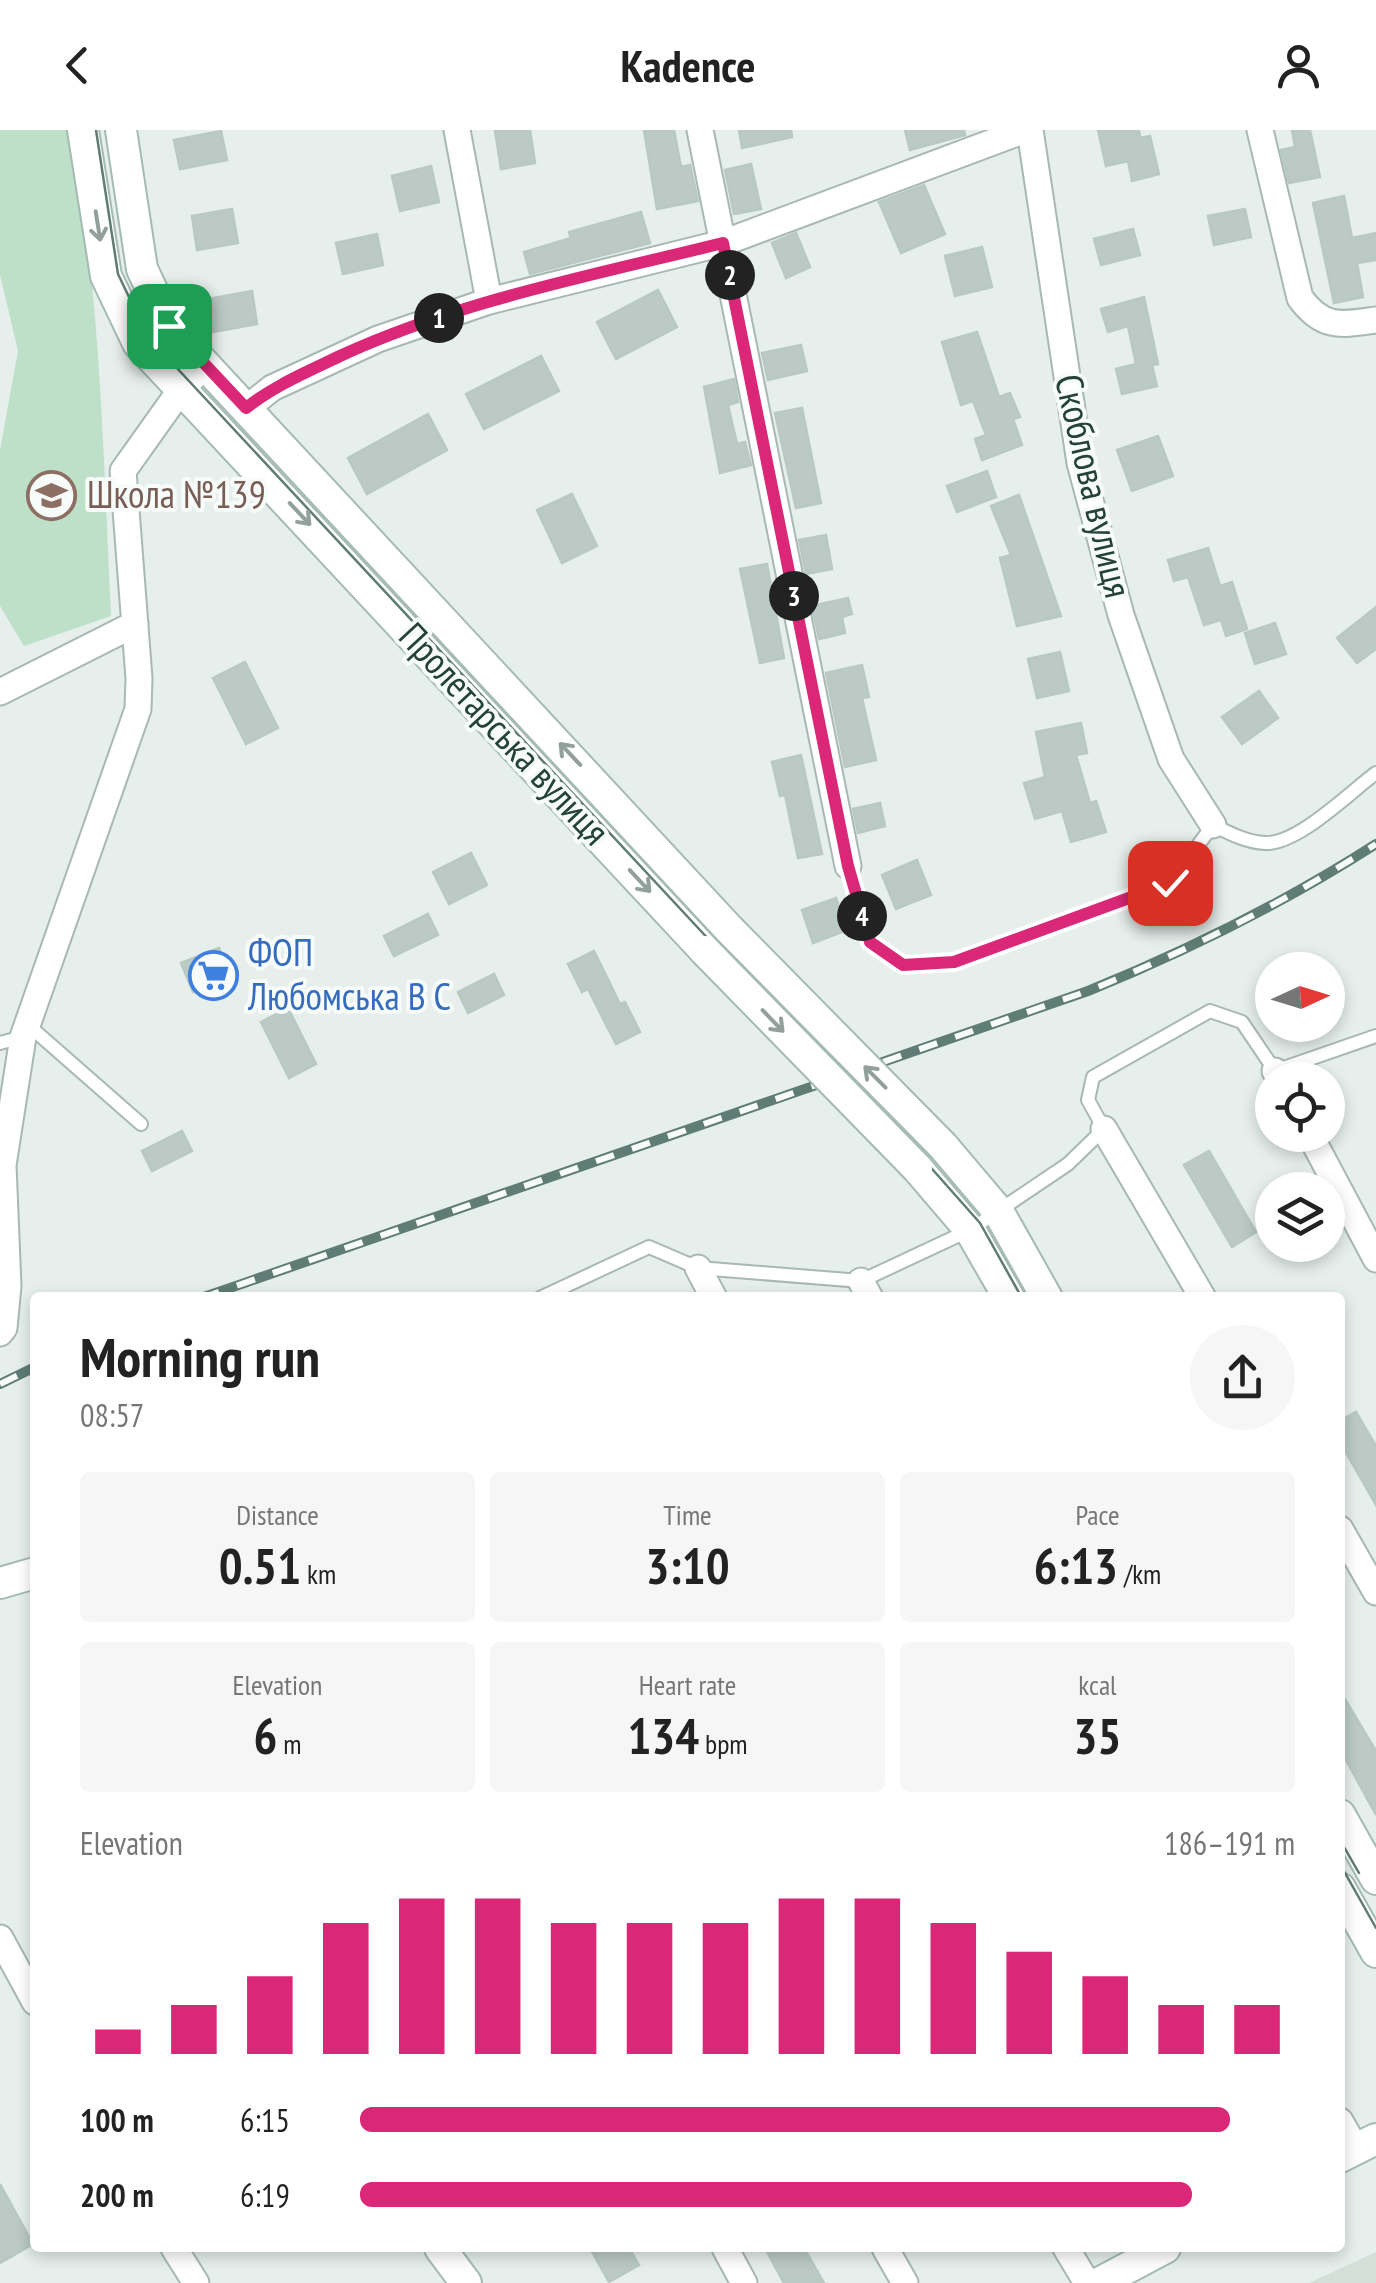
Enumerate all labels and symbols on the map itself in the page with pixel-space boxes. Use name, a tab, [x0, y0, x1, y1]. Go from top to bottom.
one-way arrow	[90, 210, 108, 242]
pin: 2	[705, 250, 755, 300]
pin	[127, 284, 212, 369]
pin: 1	[414, 293, 464, 343]
street label: Скоблова вулиця	[1045, 369, 1144, 602]
school or university icon: Школа №139	[26, 469, 78, 521]
place label: Школа №139	[87, 469, 266, 518]
one-way arrow	[288, 502, 312, 526]
pin: 3	[769, 571, 819, 621]
street label: Пролетарська вулиця	[389, 611, 621, 854]
one-way arrow	[558, 743, 582, 767]
pin	[1128, 841, 1213, 926]
one-way arrow	[628, 868, 652, 892]
pin: 4	[837, 891, 887, 941]
place label: ФОП Любомська В С	[247, 927, 451, 1020]
supermarket icon: ФОП Любомська В С	[187, 949, 239, 1001]
north arrow	[1255, 952, 1345, 1042]
one-way arrow	[761, 1008, 785, 1032]
one-way arrow	[863, 1065, 887, 1089]

